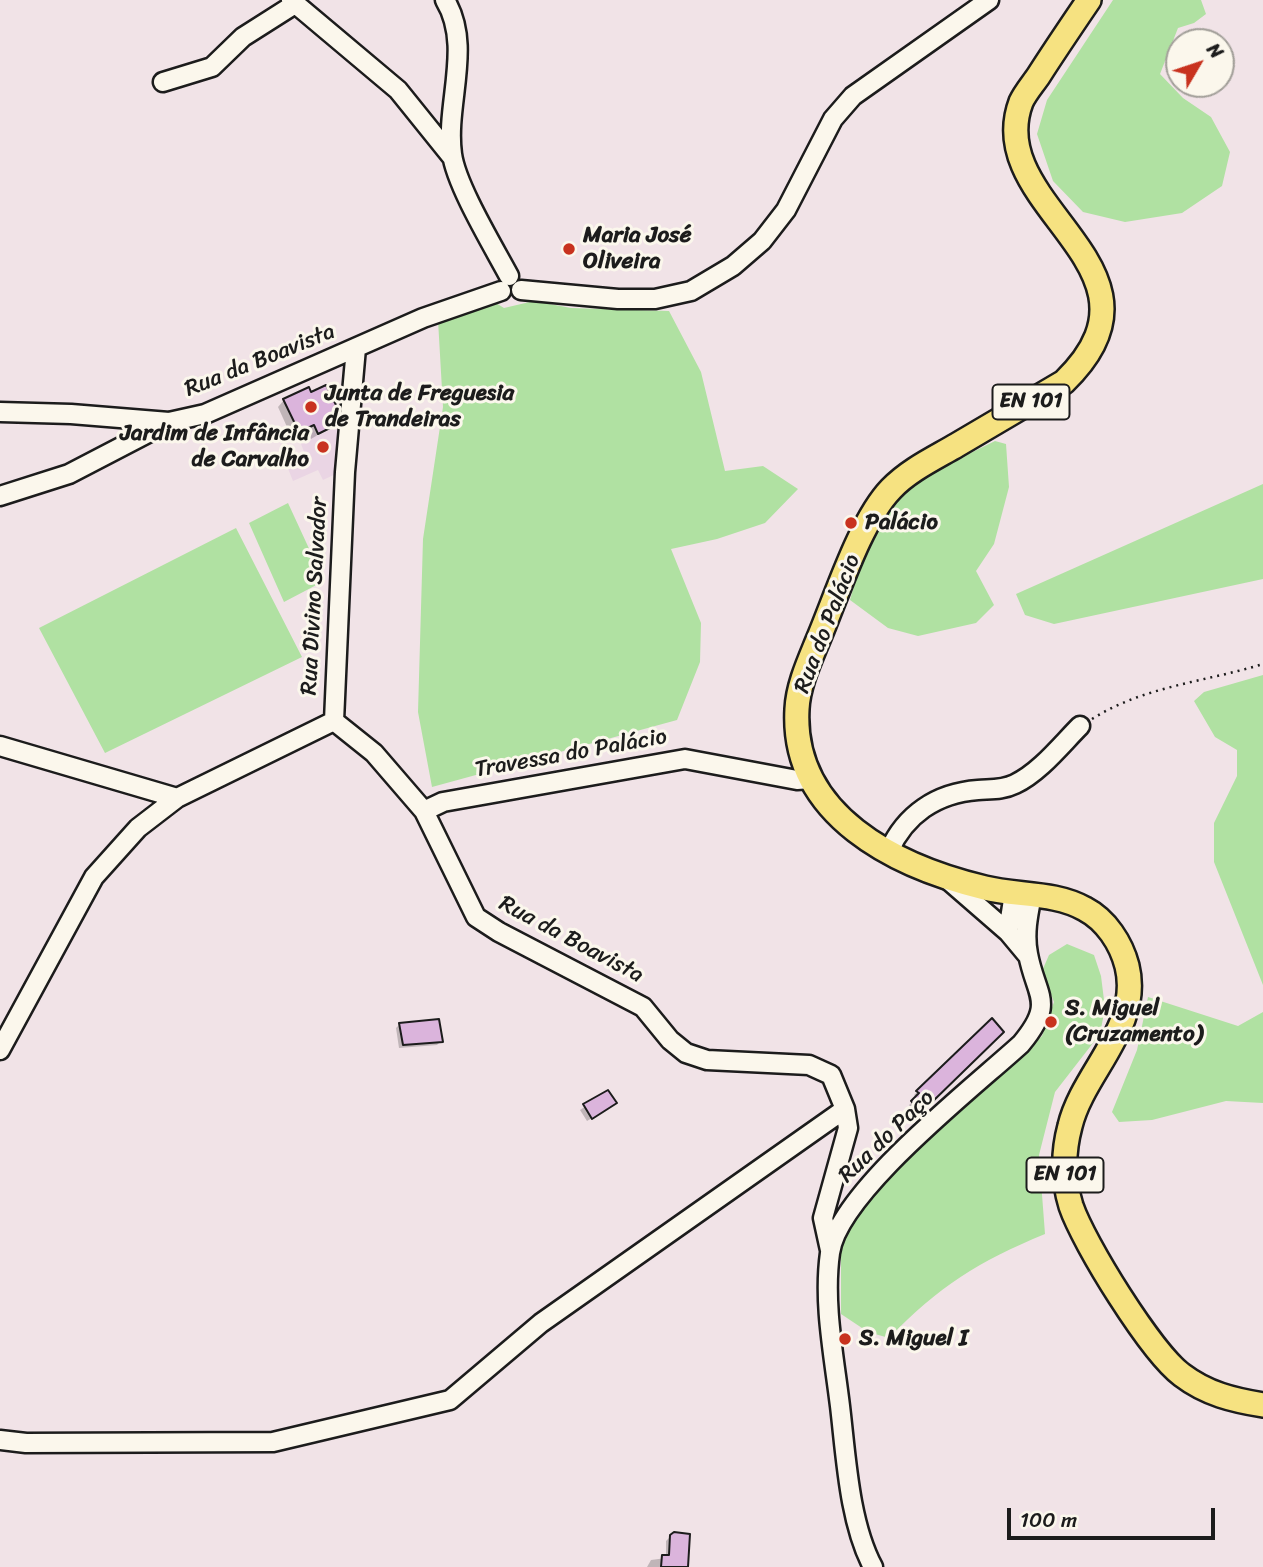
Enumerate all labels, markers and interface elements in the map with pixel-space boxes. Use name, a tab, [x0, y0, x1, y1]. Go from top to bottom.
north arrow	[1165, 28, 1235, 98]
text: N	[1198, 35, 1232, 66]
place label: Maria José Oliveira	[583, 222, 691, 276]
marker: Maria José Oliveira	[561, 241, 577, 257]
street label: Rua da Boavista	[181, 318, 339, 404]
place label: Junta de Freguesia de Trandeiras	[325, 380, 514, 434]
road number: EN 101	[992, 384, 1070, 420]
marker: Junta de Freguesia de Trandeiras	[303, 399, 319, 415]
place label: Jardim de Infância de Carvalho	[120, 420, 309, 474]
marker: Jardim de Infância de Carvalho	[315, 439, 331, 455]
street label: Rua Divino Salvador	[296, 496, 334, 696]
place label: Palácio	[865, 509, 938, 537]
marker: Palácio	[843, 515, 859, 531]
street label: Rua do Palácio	[789, 551, 867, 697]
street label: Travessa do Palácio	[473, 724, 669, 784]
street label: Rua da Boavista	[494, 890, 648, 990]
place label: S. Miguel (Cruzamento)	[1065, 995, 1203, 1049]
marker: S. Miguel (Cruzamento)	[1043, 1014, 1059, 1030]
street label: Rua do Paço	[833, 1085, 941, 1189]
road number: EN 101	[1026, 1158, 1104, 1192]
place label: S. Miguel I	[859, 1325, 968, 1353]
marker: S. Miguel I	[837, 1331, 853, 1347]
scale bar	[1011, 1494, 1219, 1538]
text: 100 m	[1020, 1501, 1077, 1539]

